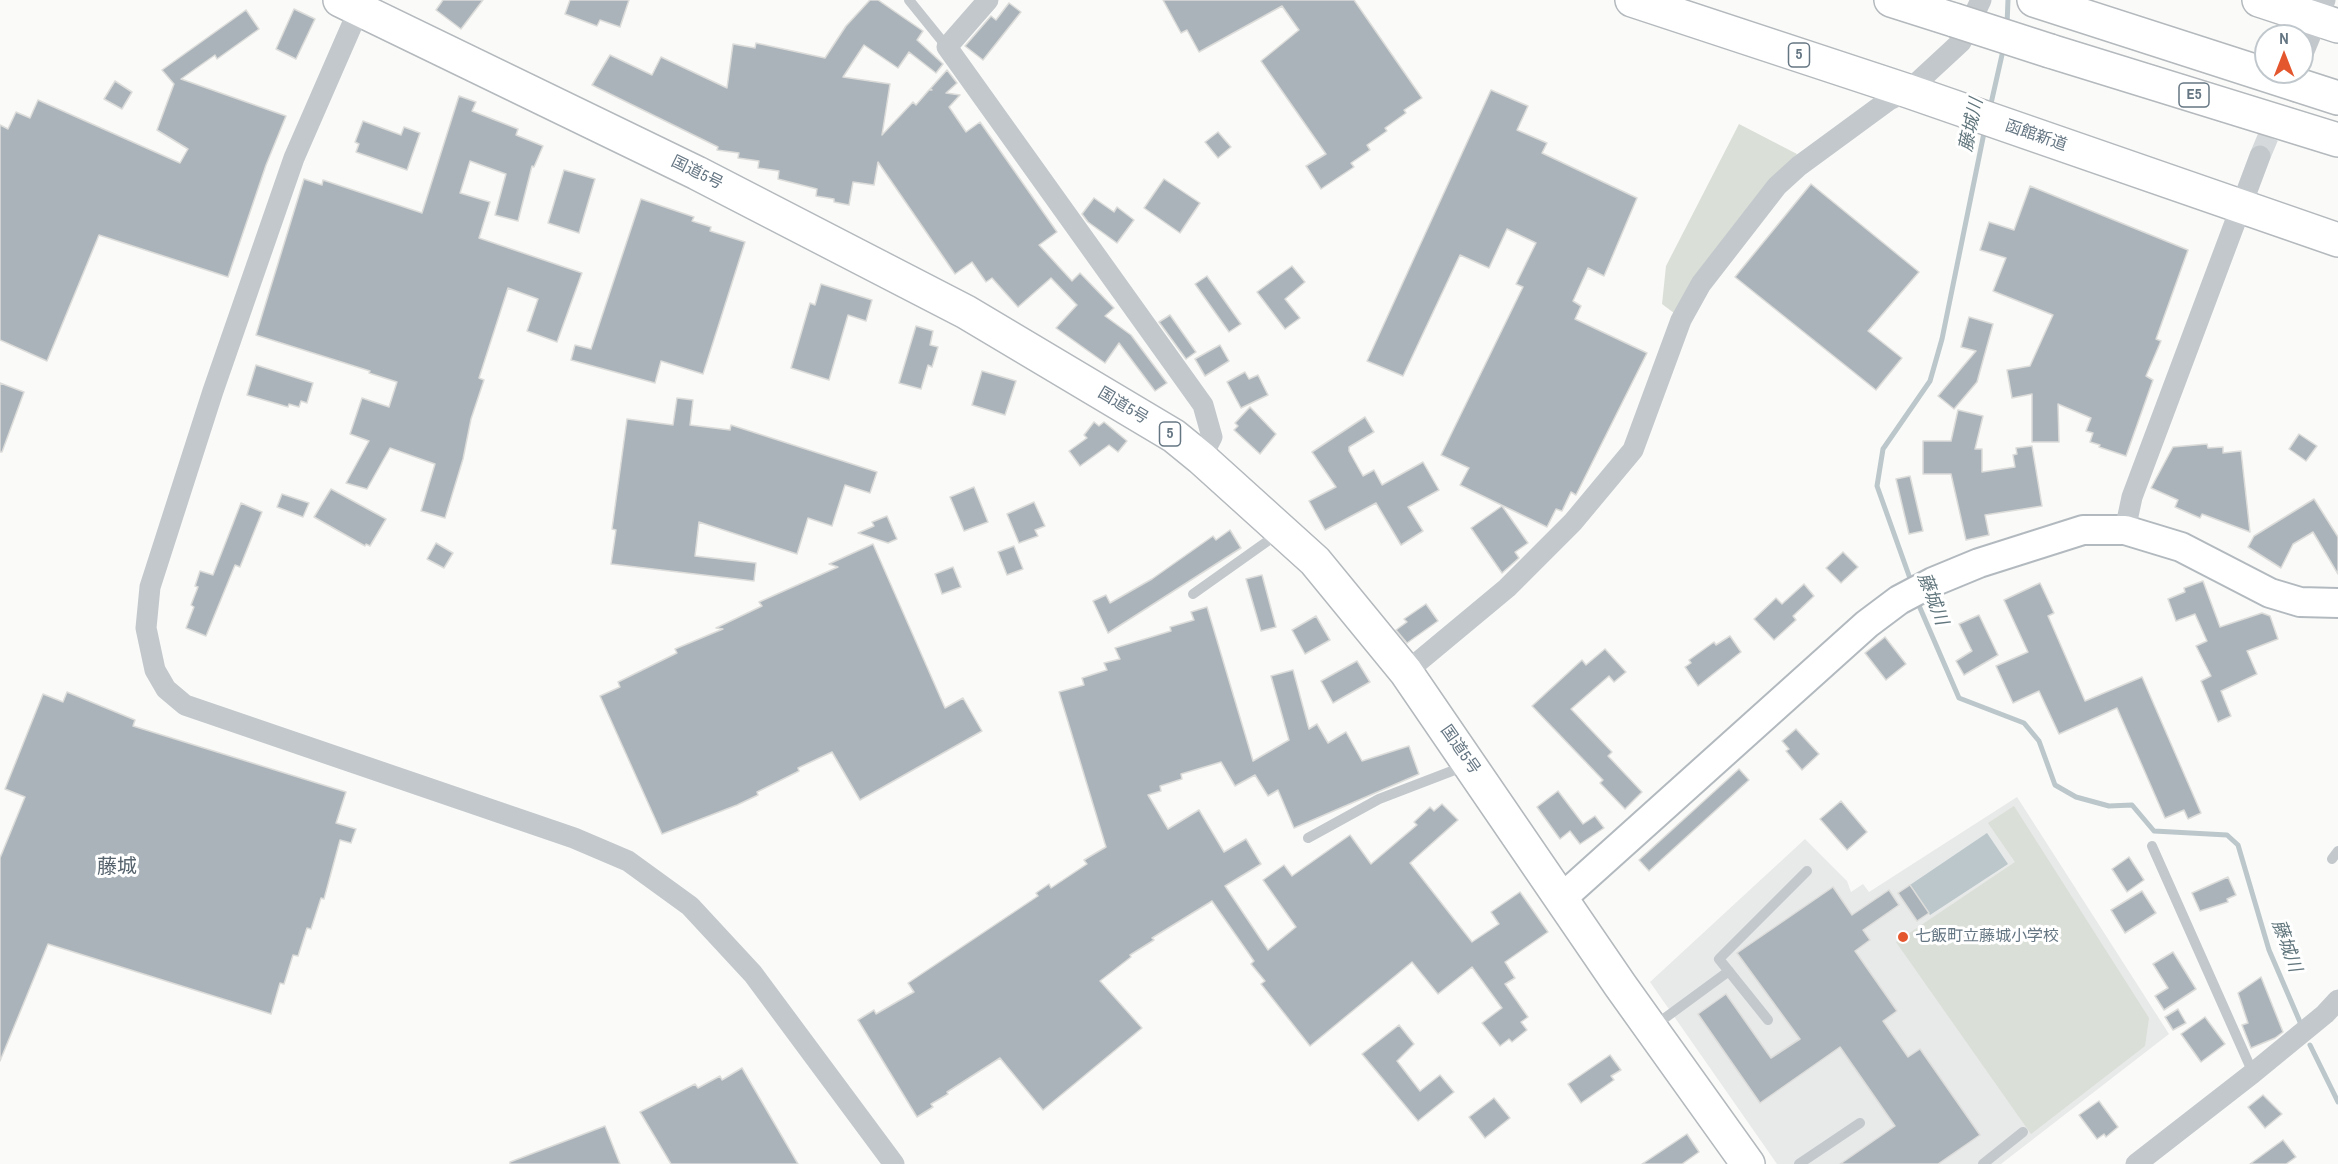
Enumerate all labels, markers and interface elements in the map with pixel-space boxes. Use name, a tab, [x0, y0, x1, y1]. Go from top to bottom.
north arrow	[2254, 24, 2314, 84]
text: N	[2279, 27, 2289, 49]
road number: 5	[1788, 43, 1810, 67]
road number: E5	[2179, 83, 2209, 107]
water label: 藤城川	[1956, 96, 1988, 154]
street label: 函館新道	[2003, 117, 2069, 155]
street label: 国道5号	[668, 152, 726, 194]
street label: 国道5号	[1094, 384, 1152, 428]
road number: 5	[1160, 422, 1180, 446]
water label: 藤城川	[1912, 570, 1952, 628]
street label: 国道5号	[1436, 722, 1484, 778]
district label: 藤城	[97, 856, 137, 880]
water label: 藤城川	[2267, 917, 2305, 975]
place label: 七飯町立藤城小学校	[1915, 927, 2059, 947]
marker: 七飯町立藤城小学校	[1896, 930, 1910, 944]

